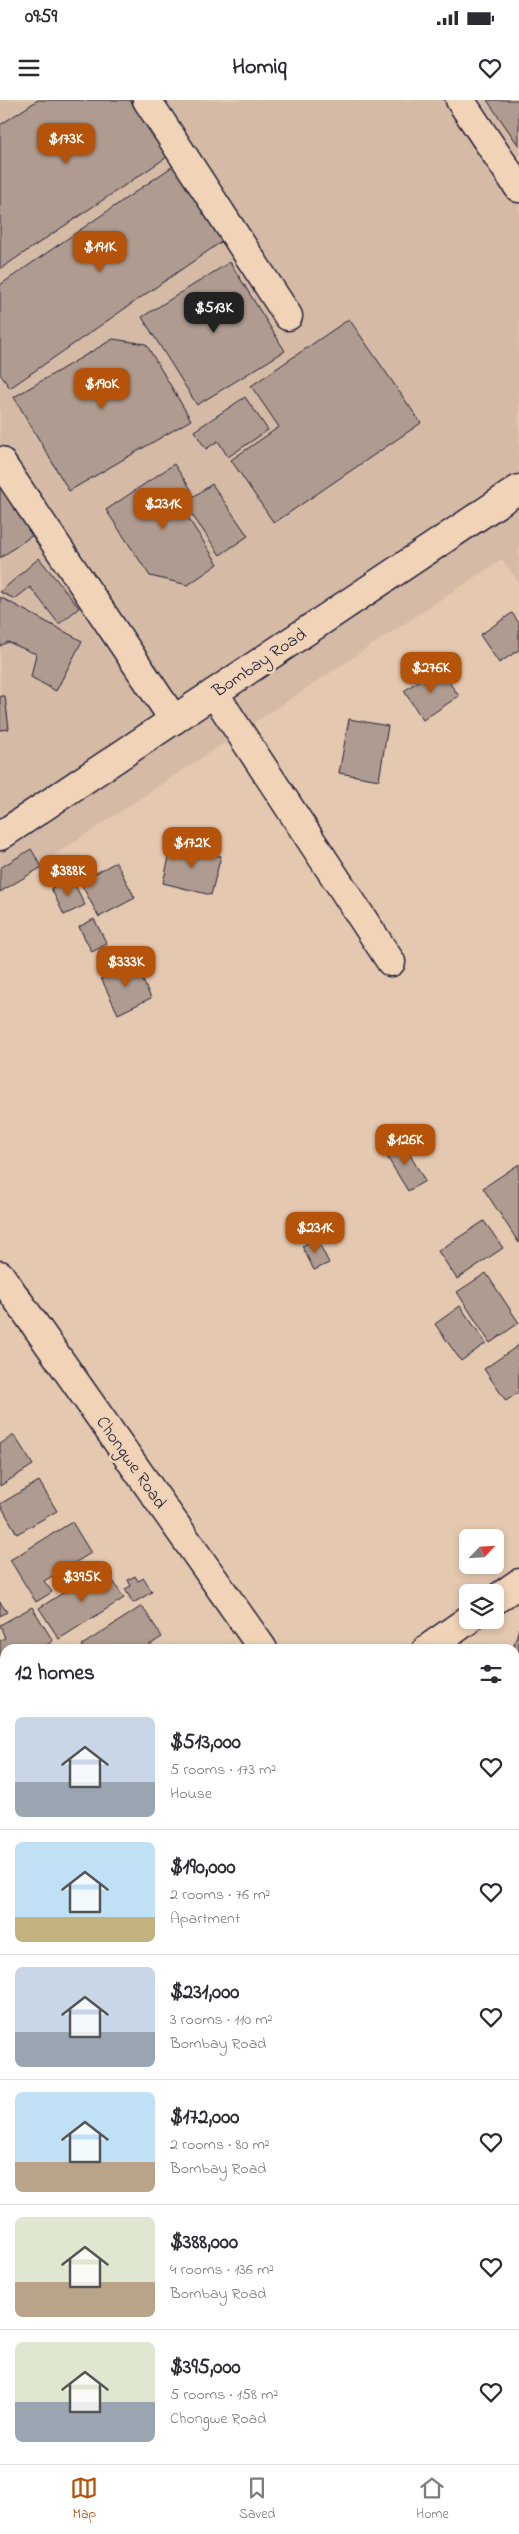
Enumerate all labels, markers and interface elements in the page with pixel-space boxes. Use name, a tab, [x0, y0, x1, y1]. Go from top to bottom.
text: 09:59	[25, 4, 57, 31]
text: Homiq	[232, 52, 287, 84]
icon: menu	[15, 54, 43, 82]
icon: heart	[476, 54, 504, 82]
pin: $173K	[31, 122, 101, 165]
text: $173K	[48, 127, 84, 151]
pin: $191K	[65, 230, 135, 273]
text: $191K	[84, 235, 116, 259]
pin: $513K	[179, 292, 249, 334]
text: $513K	[195, 296, 233, 320]
pin: $190K	[67, 368, 137, 410]
text: $190K	[85, 372, 119, 396]
pin: $231K	[128, 488, 198, 530]
text: $231K	[144, 492, 182, 516]
street label: Bombay Road	[207, 623, 312, 705]
pin: $276K	[396, 652, 466, 694]
text: $276K	[411, 656, 451, 680]
pin: $172K	[157, 826, 227, 869]
text: $172K	[173, 831, 211, 855]
pin: $388K	[33, 854, 103, 897]
text: $388K	[50, 859, 86, 883]
pin: $333K	[91, 946, 161, 988]
text: $333K	[107, 950, 145, 974]
pin: $126K	[370, 1124, 440, 1166]
text: $126K	[386, 1128, 424, 1152]
pin: $231K	[280, 1212, 350, 1254]
text: $231K	[296, 1216, 334, 1240]
street label: Chongwe Road	[88, 1411, 172, 1516]
north arrow	[459, 1529, 504, 1574]
map controls	[459, 1529, 504, 1629]
pin: $395K	[47, 1560, 117, 1603]
text: $395K	[63, 1565, 101, 1589]
button: layers	[459, 1584, 504, 1629]
text: 12 homes	[15, 1659, 95, 1689]
icon: filters	[477, 1660, 505, 1688]
text: $513,000	[170, 1728, 241, 1758]
icon: home	[55, 1737, 115, 1797]
icon: heart	[477, 1753, 505, 1781]
text: 5 rooms · 173 m²	[170, 1758, 276, 1782]
text: House	[170, 1782, 212, 1806]
text: $190,000	[170, 1853, 236, 1883]
icon: home	[55, 1862, 115, 1922]
icon: heart	[477, 1878, 505, 1906]
text: 2 rooms · 76 m²	[170, 1883, 270, 1907]
text: Apartment	[170, 1907, 240, 1931]
text: $231,000	[170, 1978, 239, 2008]
icon: home	[55, 1987, 115, 2047]
icon: heart	[477, 2003, 505, 2031]
text: 3 rooms · 110 m²	[170, 2008, 272, 2032]
text: Bombay Road	[170, 2032, 266, 2056]
text: $172,000	[170, 2103, 239, 2133]
icon: home	[55, 2112, 115, 2172]
icon: heart	[477, 2128, 505, 2156]
text: 2 rooms · 80 m²	[170, 2133, 270, 2157]
text: Bombay Road	[170, 2157, 266, 2181]
text: $388,000	[170, 2228, 238, 2258]
icon: home	[55, 2237, 115, 2297]
icon: heart	[477, 2253, 505, 2281]
text: 4 rooms · 136 m²	[170, 2258, 274, 2282]
text: Bombay Road	[170, 2282, 266, 2306]
text: $395,000	[170, 2353, 241, 2383]
icon: home	[55, 2362, 115, 2422]
icon: heart	[477, 2378, 505, 2406]
text: 5 rooms · 158 m²	[170, 2383, 278, 2407]
text: Chongwe Road	[170, 2407, 266, 2431]
tab: Map	[70, 2474, 98, 2525]
tab: Saved	[239, 2474, 275, 2525]
tab: Home	[416, 2474, 449, 2525]

